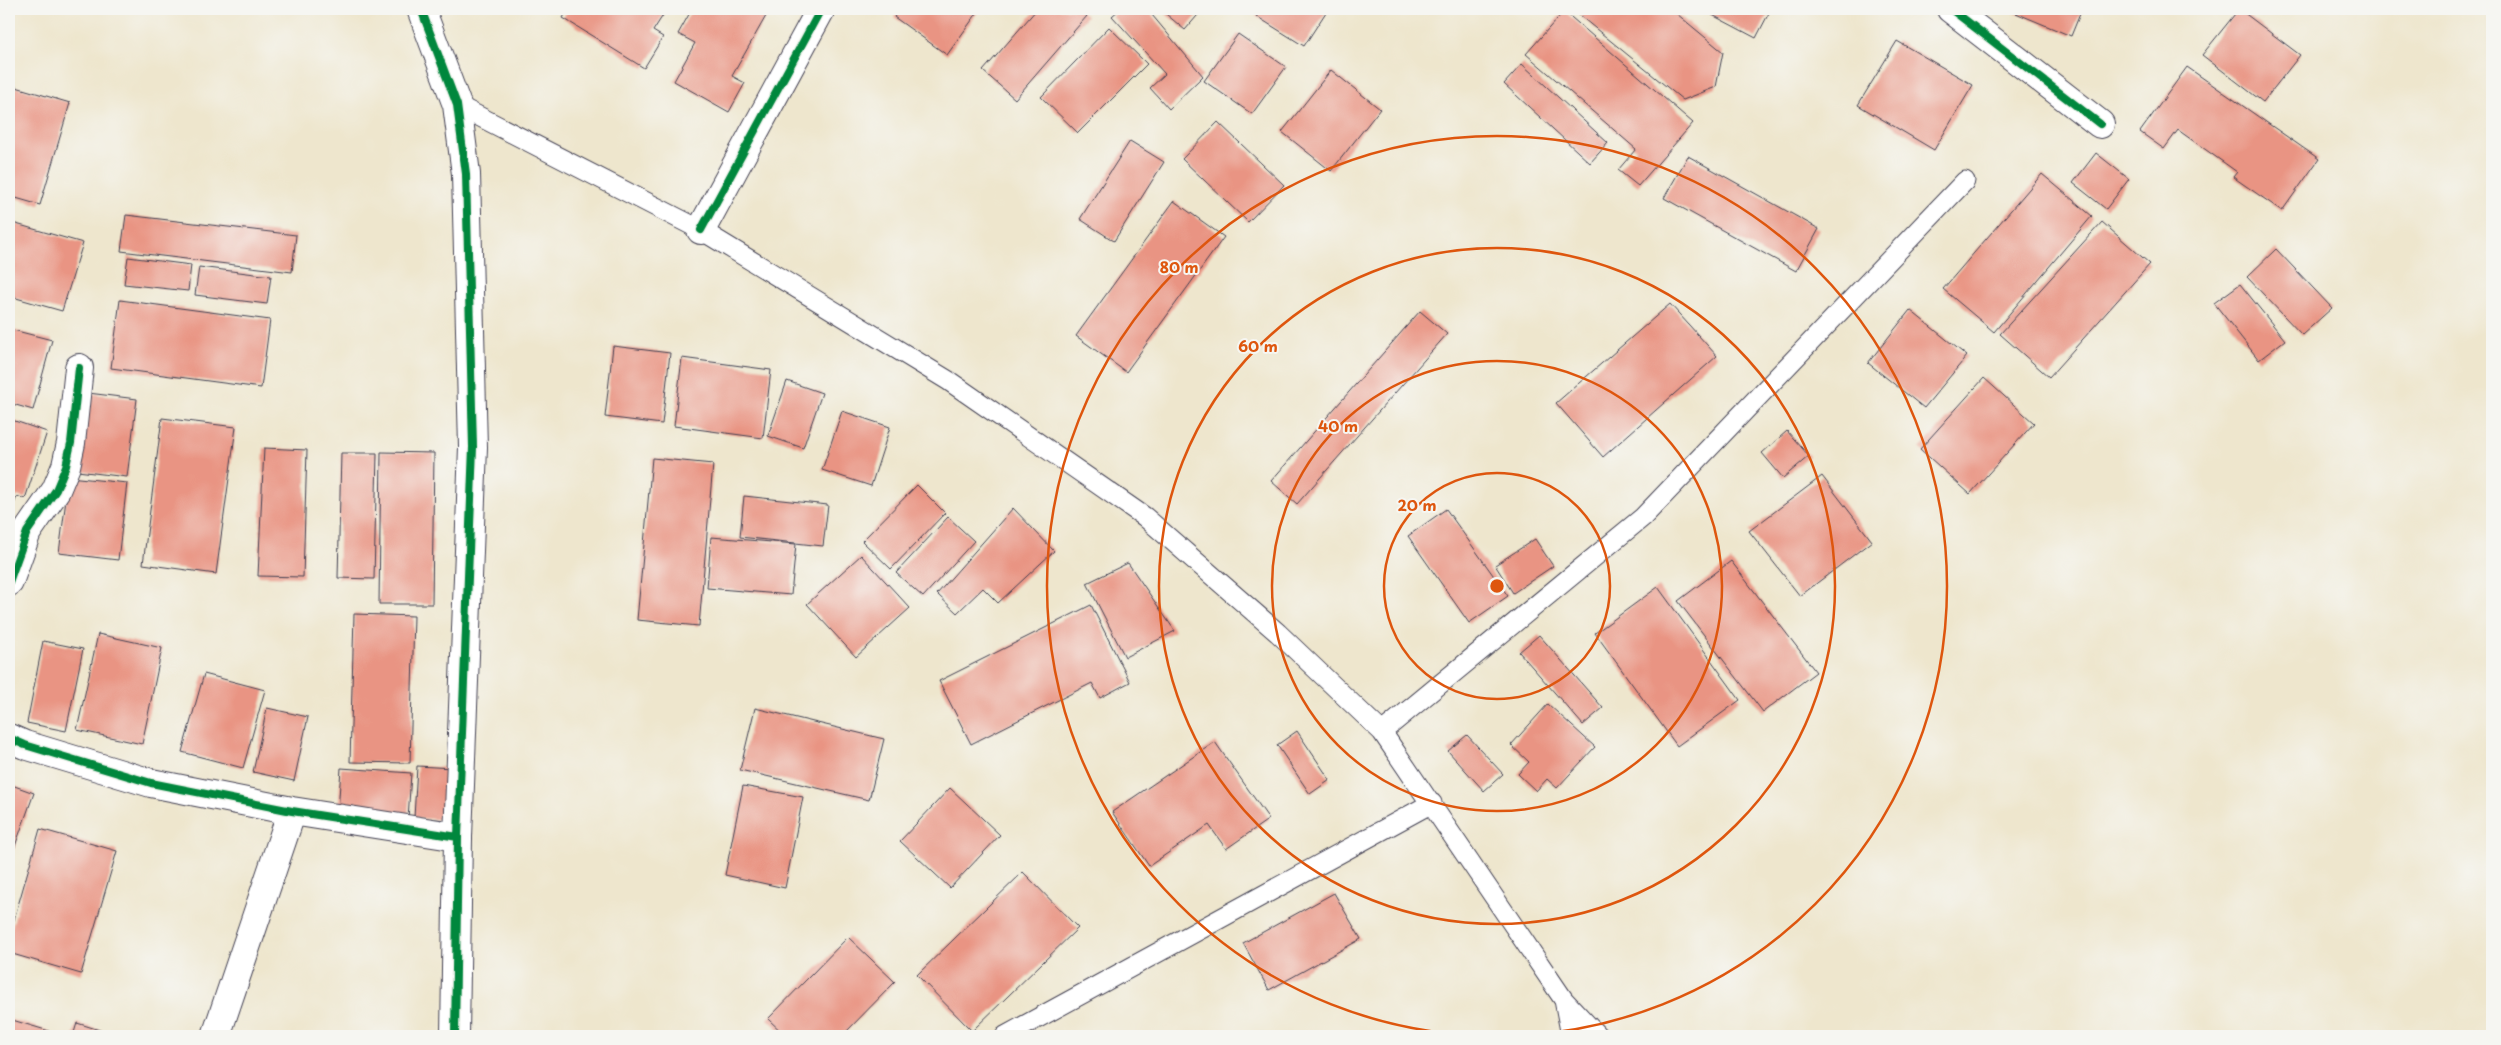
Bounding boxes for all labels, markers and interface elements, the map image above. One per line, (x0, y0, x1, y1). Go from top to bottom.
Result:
text: 80 m (1159, 255, 1199, 278)
text: 60 m (1238, 334, 1278, 357)
text: 40 m (1318, 414, 1358, 437)
text: 20 m (1398, 493, 1436, 516)
centre of rings (1488, 577, 1506, 595)

